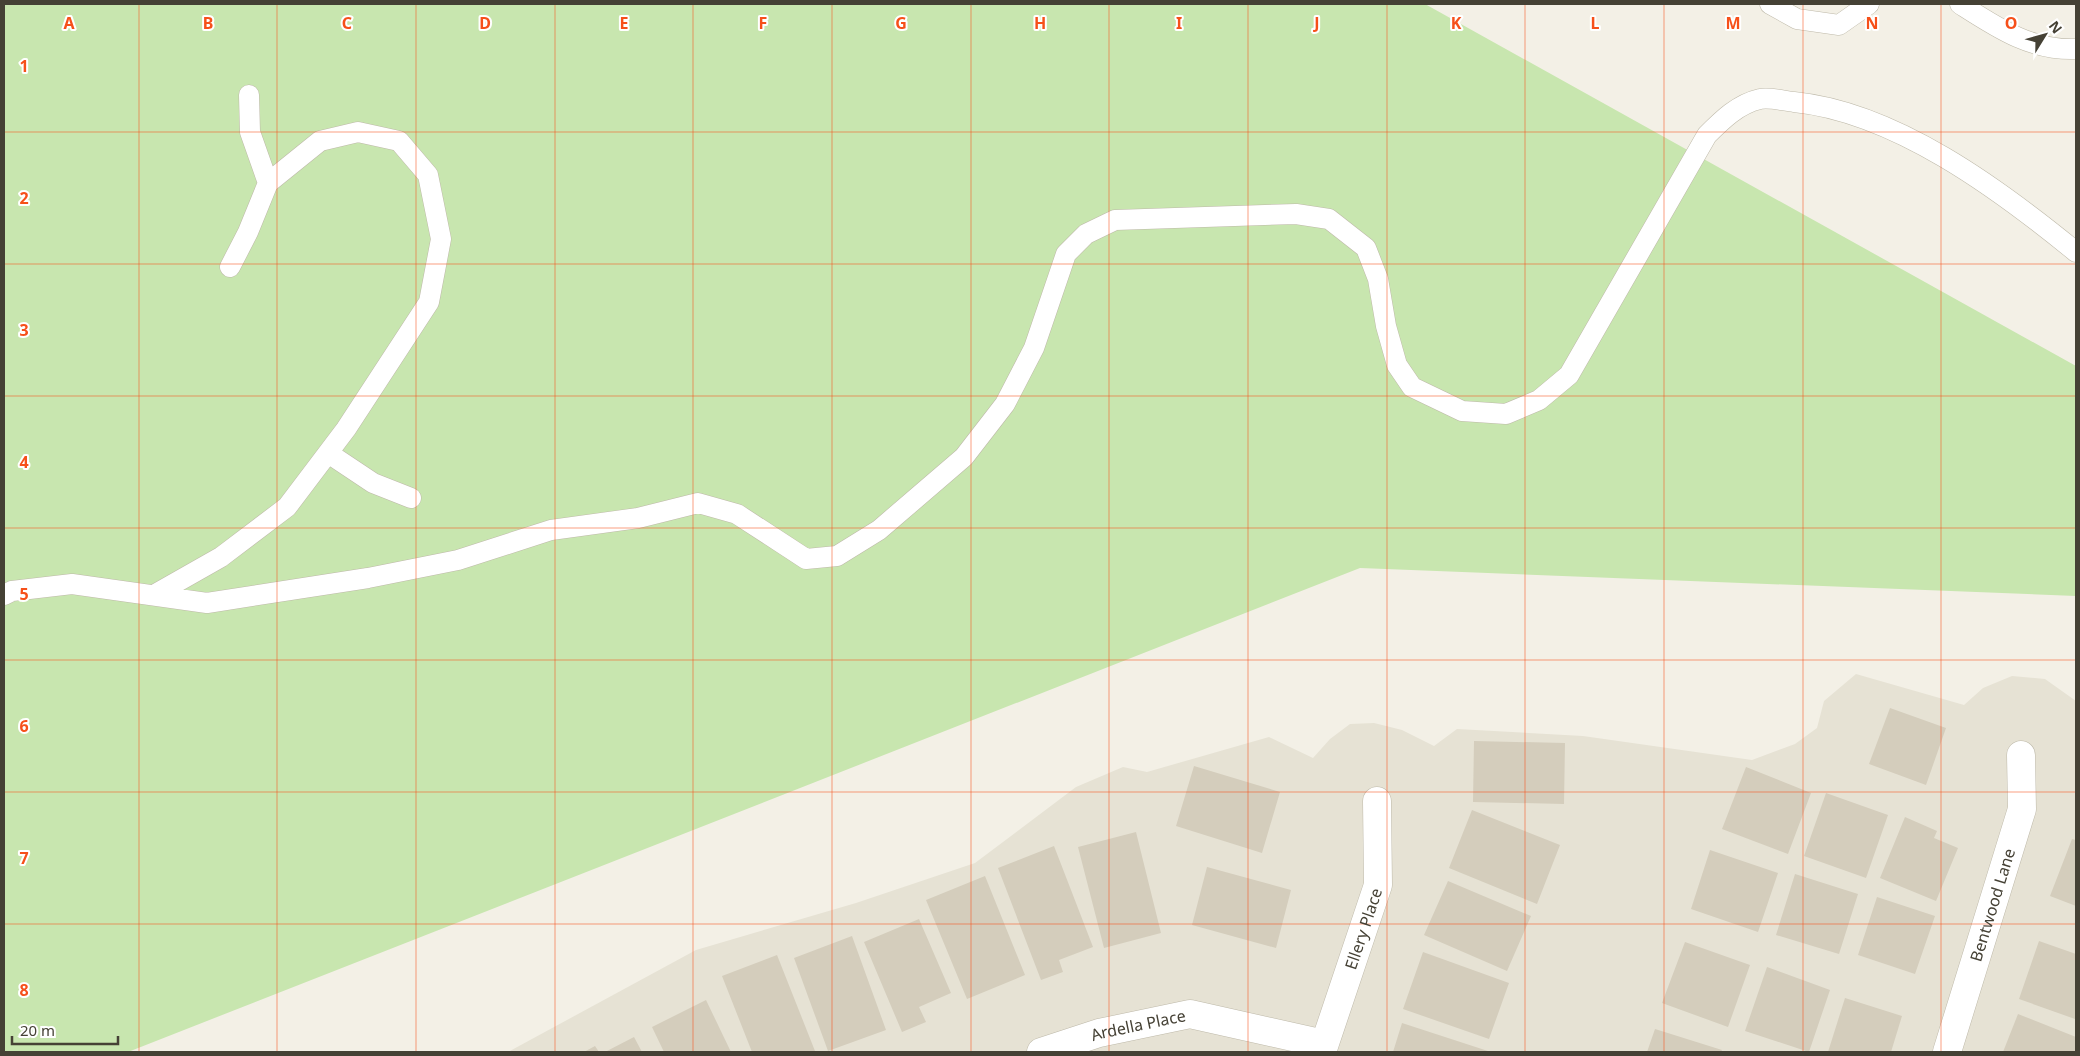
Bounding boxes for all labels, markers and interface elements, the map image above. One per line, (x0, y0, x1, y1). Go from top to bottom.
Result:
north arrow (2020, 10, 2070, 60)
text: A (63, 12, 75, 34)
text: B (203, 12, 213, 34)
text: C (342, 12, 352, 34)
text: D (479, 12, 491, 34)
text: E (620, 12, 629, 34)
text: F (759, 12, 767, 34)
text: G (895, 12, 907, 34)
text: H (1034, 12, 1046, 34)
text: I (1176, 12, 1182, 34)
text: J (1312, 12, 1320, 34)
text: K (1451, 12, 1462, 34)
text: L (1591, 12, 1600, 34)
text: M (1725, 12, 1741, 34)
text: N (1865, 12, 1879, 34)
text: O (2005, 12, 2017, 34)
text: N (2045, 17, 2067, 37)
text: 1 (19, 55, 29, 77)
text: 2 (19, 187, 29, 209)
text: 3 (19, 319, 29, 341)
text: 4 (19, 451, 29, 473)
text: 5 (19, 583, 29, 605)
text: 6 (19, 715, 29, 737)
street label: Bentwood Lane (1965, 846, 2020, 964)
text: 7 (19, 847, 29, 869)
street label: Ellery Place (1339, 885, 1387, 972)
text: 8 (19, 979, 29, 1001)
street label: Ardella Place (1088, 1004, 1188, 1046)
scale bar (12, 1014, 119, 1046)
text: 20 m (20, 1020, 55, 1040)

